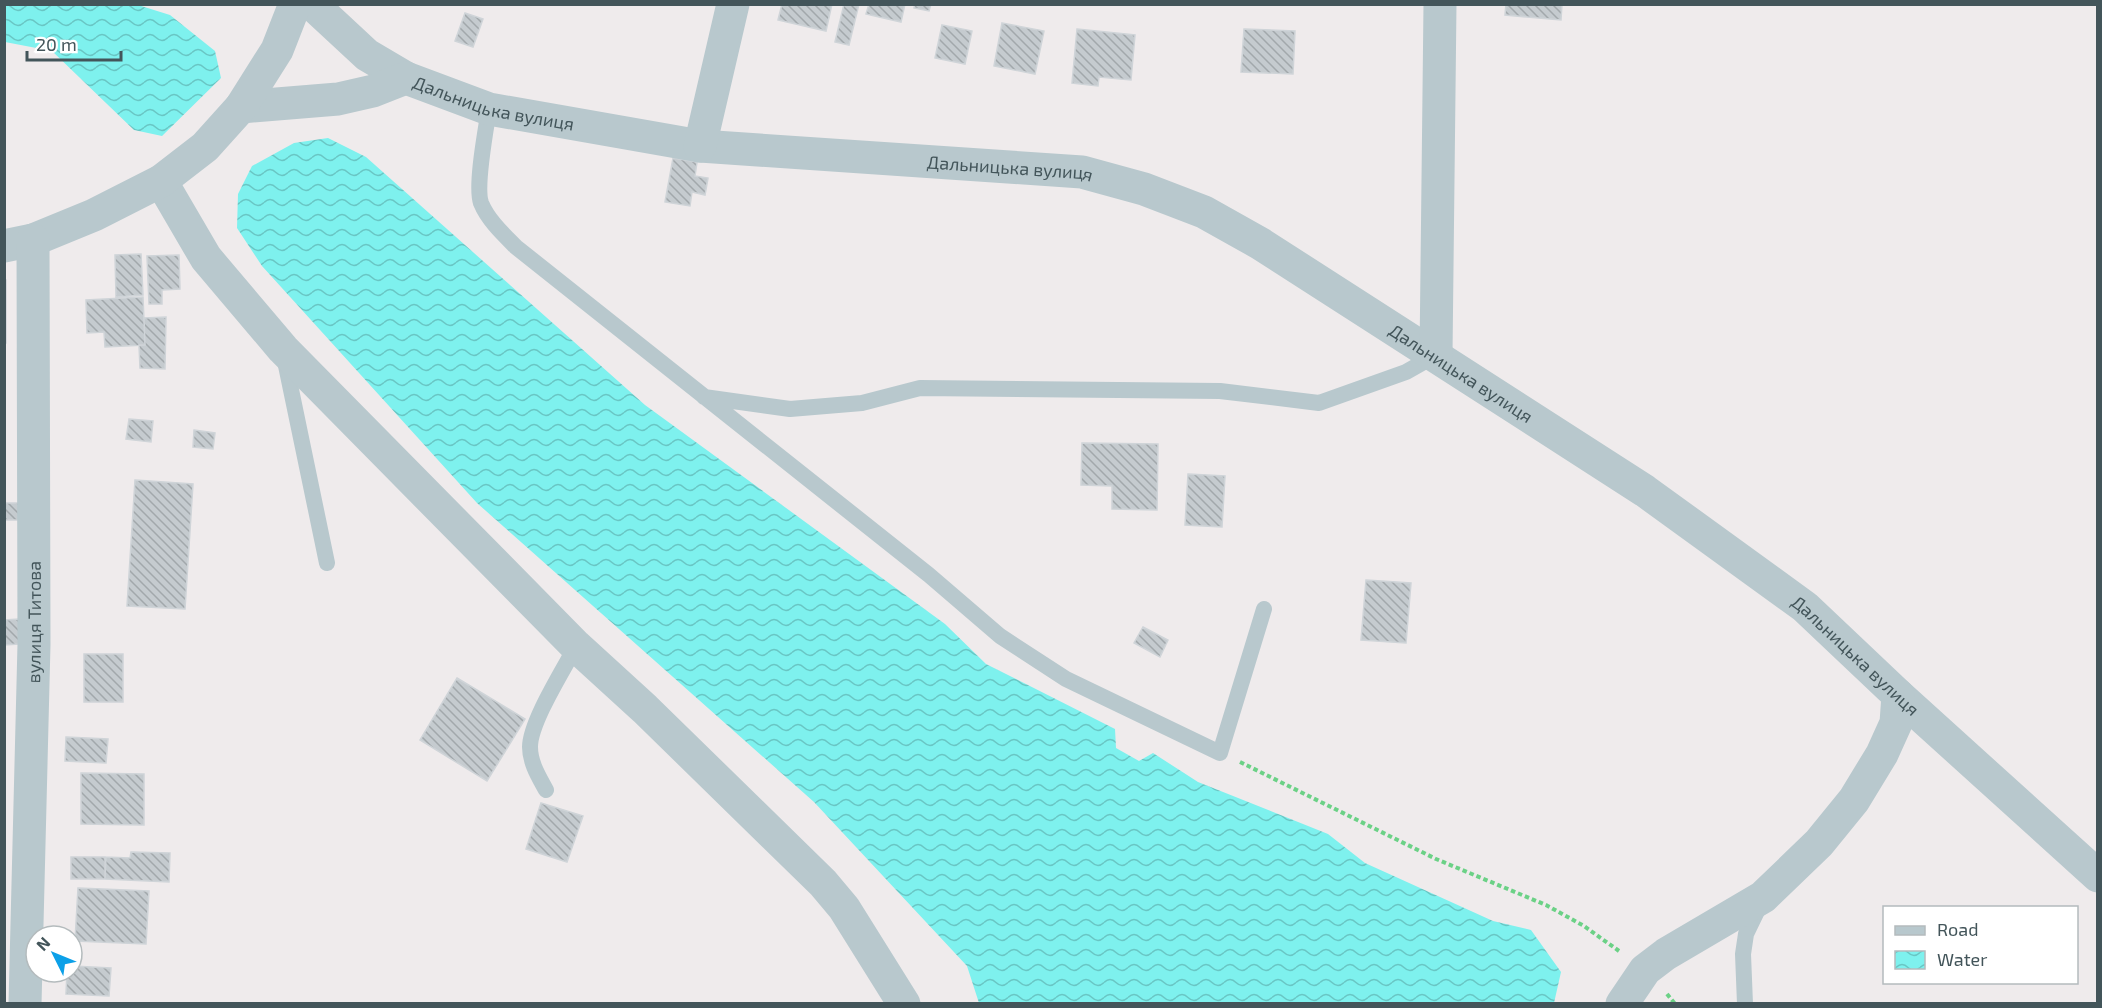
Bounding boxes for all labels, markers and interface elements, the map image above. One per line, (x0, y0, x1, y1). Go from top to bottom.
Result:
scale bar (27, 24, 122, 62)
text: 20 m (36, 33, 77, 55)
street label: Дальницька вулиця (410, 71, 576, 135)
street label: Дальницька вулиця (926, 150, 1096, 186)
street label: Дальницька вулиця (1385, 319, 1537, 427)
street label: вулиця Титова (22, 561, 45, 684)
street label: Дальницька вулиця (1788, 590, 1924, 720)
legend (1883, 906, 2078, 984)
text: Road (1937, 918, 1978, 940)
north arrow (24, 924, 84, 984)
text: N (32, 933, 54, 954)
text: Water (1937, 948, 1987, 970)

